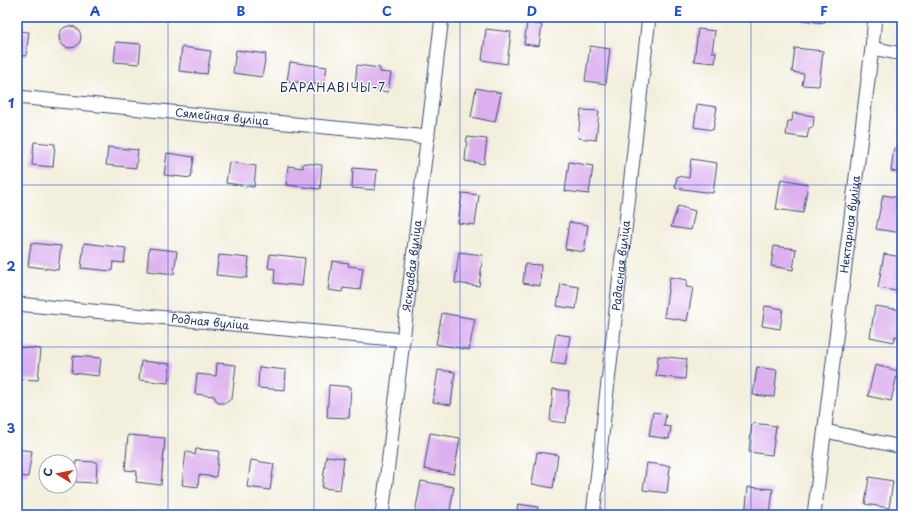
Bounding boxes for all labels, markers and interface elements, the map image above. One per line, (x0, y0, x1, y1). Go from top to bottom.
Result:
text: A (90, 1, 100, 20)
text: B (237, 1, 246, 20)
text: C (382, 1, 392, 20)
text: D (527, 1, 537, 20)
text: E (674, 1, 682, 20)
text: F (820, 1, 828, 20)
district label: БАРАНАВІЧЫ-7 (280, 78, 386, 96)
text: 1 (8, 93, 14, 112)
street label: Сямейная вуліца (174, 103, 270, 130)
street label: Нектарная вуліца (835, 174, 864, 274)
street label: Яскравая вуліца (398, 219, 426, 313)
street label: Радасная вуліца (607, 219, 634, 312)
text: 2 (6, 256, 16, 275)
street label: Родная вуліца (170, 309, 250, 334)
text: 3 (7, 418, 16, 437)
north arrow (38, 454, 78, 494)
text: С (39, 467, 57, 478)

